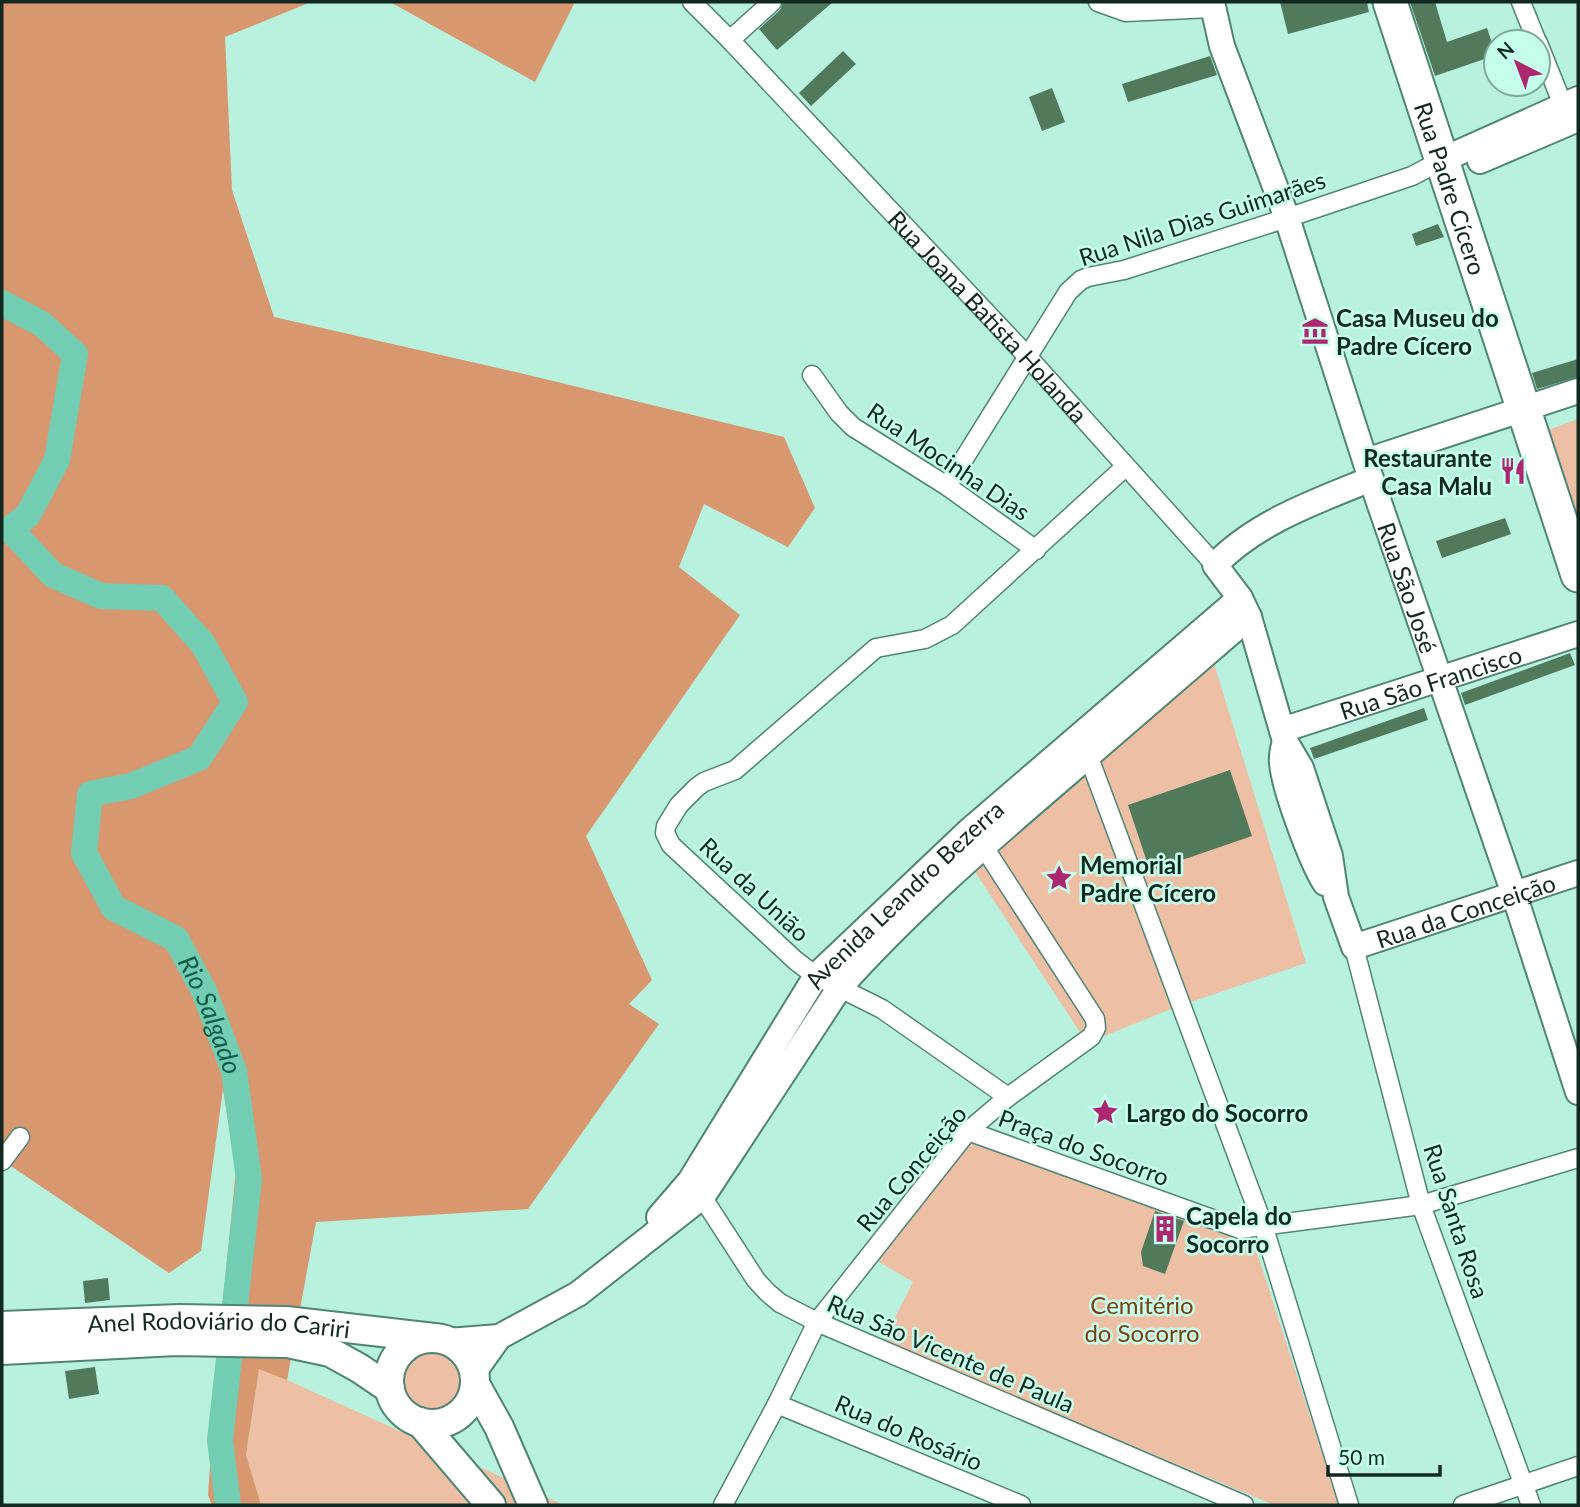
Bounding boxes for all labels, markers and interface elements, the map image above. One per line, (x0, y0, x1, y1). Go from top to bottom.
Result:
north arrow (1482, 28, 1552, 98)
text: N (1492, 37, 1518, 63)
street label: Rua Padre Cícero (1409, 98, 1493, 278)
street label: Rua Nila Dias Guimarães (1075, 164, 1329, 272)
street label: Rua Joana Batista Holanda (883, 204, 1094, 428)
place label: Casa Museu do Padre Cícero (1336, 303, 1499, 360)
museum icon: Casa Museu do Padre Cícero (1300, 316, 1330, 346)
street label: Rua Mocinha Dias (862, 396, 1036, 526)
place label: Restaurante Casa Malu (1363, 443, 1492, 500)
restaurant icon: Restaurante Casa Malu (1498, 456, 1528, 486)
street label: Rua São José (1372, 518, 1444, 657)
street label: Rua São Francisco (1336, 639, 1525, 725)
street label: Avenida Leandro Bezerra (798, 794, 1009, 993)
street label: Rua da União (694, 831, 816, 947)
place label: Memorial Padre Cícero (1080, 850, 1216, 907)
place icon: Memorial Padre Cícero (1044, 863, 1074, 893)
street label: Rua da Conceição (1372, 867, 1559, 953)
water label: Rio Salgado (172, 949, 250, 1078)
place icon: Largo do Socorro (1090, 1097, 1120, 1127)
place label: Largo do Socorro (1126, 1098, 1308, 1127)
street label: Rua Conceição (850, 1099, 972, 1237)
street label: Praça do Socorro (995, 1103, 1173, 1191)
street label: Rua Santa Rosa (1418, 1140, 1496, 1302)
place label: Capela do Socorro (1186, 1201, 1292, 1258)
building icon: Capela do Socorro (1150, 1214, 1180, 1244)
street label: Rua São Vicente de Paula (823, 1288, 1079, 1418)
park label: Cemitério do Socorro (1084, 1290, 1200, 1347)
street label: Anel Rodoviário do Cariri (87, 1304, 352, 1343)
street label: Rua do Rosário (831, 1388, 987, 1476)
scale bar (1328, 1434, 1440, 1478)
text: 50 m (1338, 1444, 1385, 1469)

